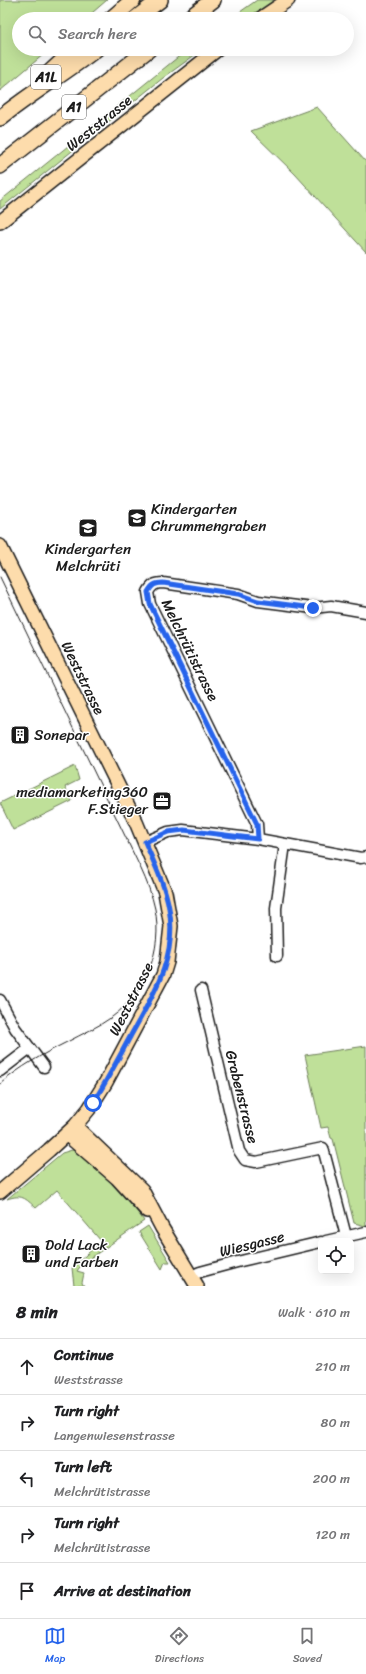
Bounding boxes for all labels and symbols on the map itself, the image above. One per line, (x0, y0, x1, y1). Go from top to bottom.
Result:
road number: A1L (31, 65, 61, 89)
street label: Weststrasse (60, 88, 138, 158)
road number: A1 (62, 95, 86, 119)
place label: Kindergarten Chrummengraben (151, 496, 266, 539)
school or university icon: Kindergarten Chrummengraben (126, 507, 148, 529)
school or university icon: Kindergarten Melchrüti (77, 517, 99, 539)
place label: Kindergarten Melchrüti (45, 536, 131, 579)
street label: Melchrütistrasse (154, 594, 226, 706)
route end (304, 599, 322, 617)
street label: Weststrasse (54, 637, 112, 719)
place label: Sonepar (34, 722, 89, 748)
building icon: Sonepar (9, 724, 31, 746)
place label: mediamarketing360 F.Stieger (16, 779, 149, 822)
office icon: mediamarketing360 F.Stieger (151, 790, 173, 812)
street label: Weststrasse (101, 958, 161, 1040)
street label: Grabenstrasse (218, 1048, 266, 1147)
route start (84, 1094, 102, 1112)
street label: Wiesgasse (217, 1223, 288, 1265)
place label: Dold Lack und Farben (45, 1232, 118, 1275)
building icon: Dold Lack und Farben (20, 1243, 42, 1265)

